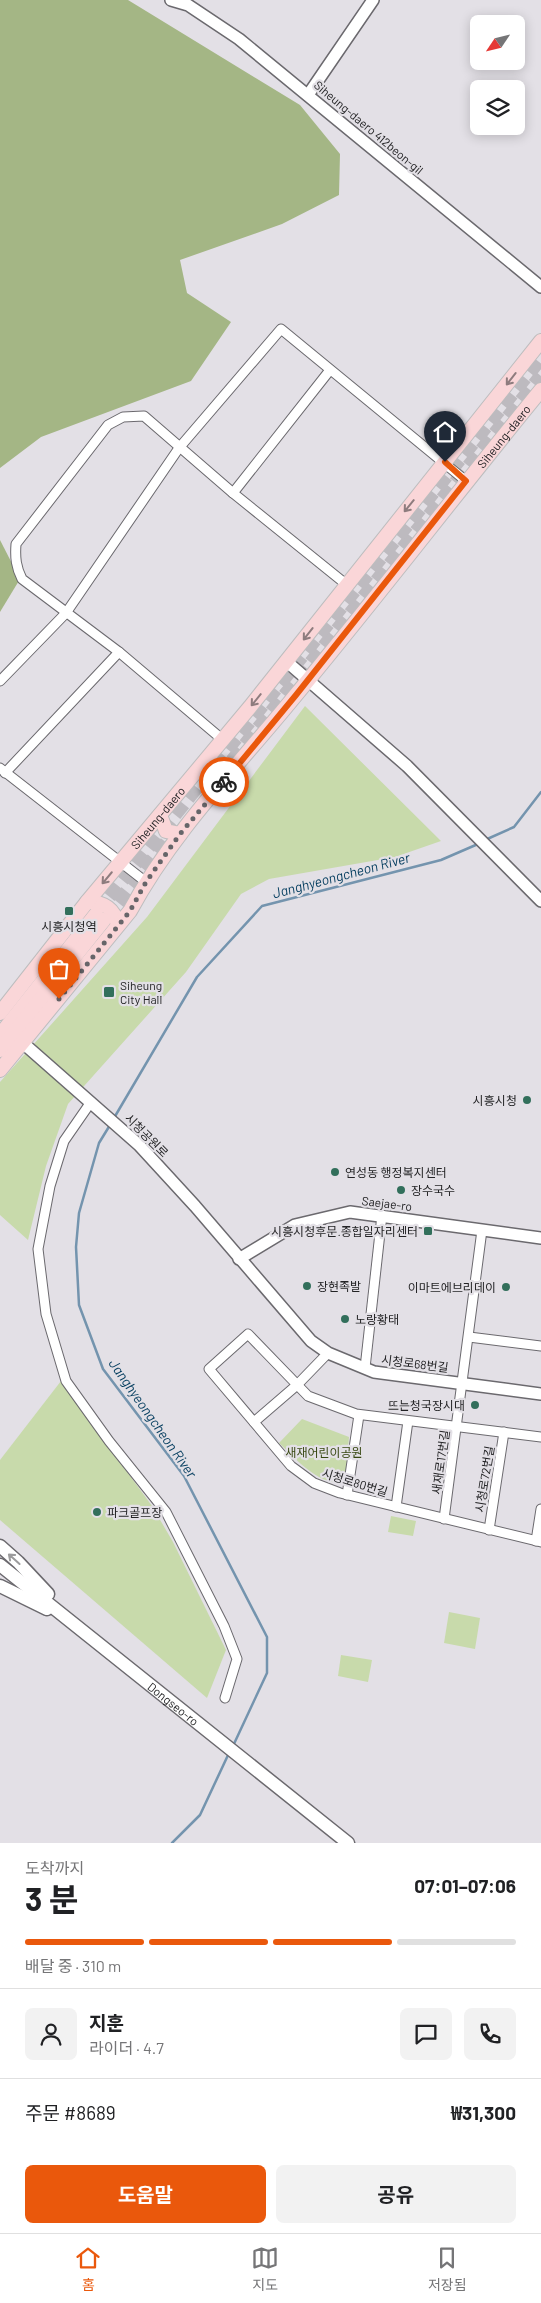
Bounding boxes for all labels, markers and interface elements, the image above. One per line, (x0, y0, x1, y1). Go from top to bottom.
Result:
north arrow (470, 15, 525, 70)
map controls (470, 15, 525, 135)
street label: Siheung-daero 412beon-gil (312, 77, 426, 177)
button: layers (470, 80, 525, 135)
one-way arrow (505, 373, 516, 386)
street label: Siheung-daero (474, 402, 533, 471)
pin (424, 411, 466, 462)
icon: home (431, 418, 459, 446)
one-way arrow (404, 499, 415, 512)
one-way arrow (303, 627, 314, 640)
one-way arrow (250, 693, 261, 706)
courier (199, 757, 249, 807)
icon: bike (210, 768, 238, 796)
street label: Siheung-daero (127, 784, 188, 852)
water label: Janghyeongcheon River (270, 848, 413, 902)
one-way arrow (102, 872, 113, 885)
marker: 시흥시청역 (63, 905, 75, 917)
place label: 시흥시청역 (41, 919, 97, 933)
pin (38, 948, 80, 999)
icon: bag (45, 955, 73, 983)
place label: Siheung City Hall (120, 978, 162, 1006)
marker: Siheung City Hall (102, 985, 116, 999)
place label: 시흥시청 (473, 1093, 517, 1107)
marker: 시흥시청 (521, 1094, 533, 1106)
street label: 시청공원로 (123, 1111, 171, 1159)
place label: 연성동 행정복지센터 (345, 1165, 447, 1179)
marker: 연성동 행정복지센터 (329, 1166, 341, 1178)
place label: 장수국수 (411, 1183, 455, 1197)
marker: 장수국수 (395, 1184, 407, 1196)
street label: Saejae-ro (361, 1193, 413, 1213)
place label: 시흥시청후문.종합일자리센터 (271, 1224, 418, 1238)
marker: 시흥시청후문.종합일자리센터 (422, 1225, 434, 1237)
place label: 장현족발 (317, 1279, 361, 1293)
marker: 장현족발 (301, 1280, 313, 1292)
place label: 이마트에브리데이 (408, 1280, 496, 1294)
marker: 이마트에브리데이 (500, 1281, 512, 1293)
place label: 노랑황태 (355, 1312, 399, 1326)
marker: 노랑황태 (339, 1313, 351, 1325)
street label: 시청로68번길 (381, 1352, 449, 1374)
water label: Janghyeongcheon River (105, 1355, 201, 1482)
place label: 뜨는청국장시대 (388, 1398, 465, 1412)
marker: 뜨는청국장시대 (469, 1399, 481, 1411)
street label: 새재로17번길 (429, 1429, 451, 1495)
park label: 새재어린이공원 (285, 1445, 363, 1459)
street label: 시청로72번길 (472, 1445, 496, 1513)
street label: 시청로80번길 (320, 1465, 390, 1499)
place label: 파크골프장 (107, 1505, 162, 1519)
marker: 파크골프장 (91, 1506, 103, 1518)
one-way arrow (8, 1553, 21, 1565)
street label: Dongseo-ro (145, 1679, 202, 1728)
text: 도착까지 (25, 1858, 84, 1877)
text: 07:01–07:06 (414, 1874, 516, 1897)
text: 3 분 (25, 1879, 78, 1917)
text: 배달 중 · 310 m (25, 1956, 121, 1975)
button: person (25, 2008, 77, 2060)
button: chat (400, 2008, 452, 2060)
button: phone (464, 2008, 516, 2060)
text: 지훈 (89, 2011, 124, 2034)
text: 라이더 · 4.7 (89, 2038, 164, 2057)
text: 주문 #8689 (25, 2101, 116, 2124)
text: ₩31,300 (451, 2101, 516, 2124)
button: 도움말 (25, 2165, 266, 2223)
button: 공유 (276, 2165, 516, 2223)
tab: 홈 (74, 2244, 102, 2294)
tab: 지도 (251, 2244, 279, 2294)
tab: 저장됨 (428, 2244, 467, 2294)

